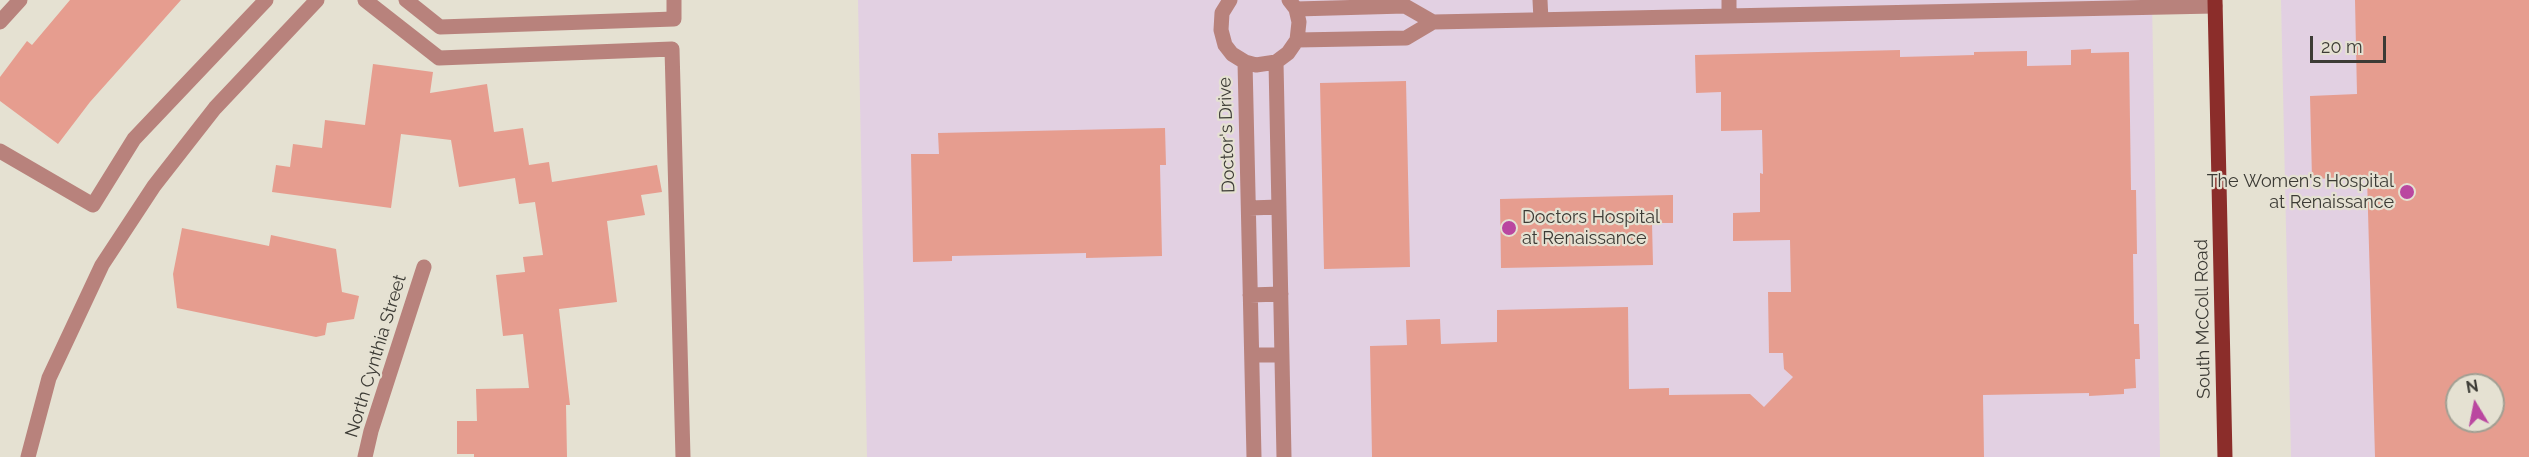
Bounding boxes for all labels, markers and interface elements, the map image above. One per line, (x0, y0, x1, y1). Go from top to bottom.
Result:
scale bar (2313, 24, 2390, 62)
text: 20 m (2321, 36, 2363, 57)
street label: Doctor's Drive (1214, 77, 1240, 193)
place label: The Women's Hospital at Renaissance (2207, 171, 2394, 213)
marker: The Women's Hospital at Renaissance (2398, 183, 2416, 201)
place label: Doctors Hospital at Renaissance (1522, 207, 1660, 250)
marker: Doctors Hospital at Renaissance (1500, 219, 1518, 237)
street label: South McColl Road (2191, 239, 2215, 399)
street label: North Cynthia Street (341, 272, 411, 440)
north arrow (2445, 373, 2505, 433)
text: N (2464, 376, 2480, 397)

